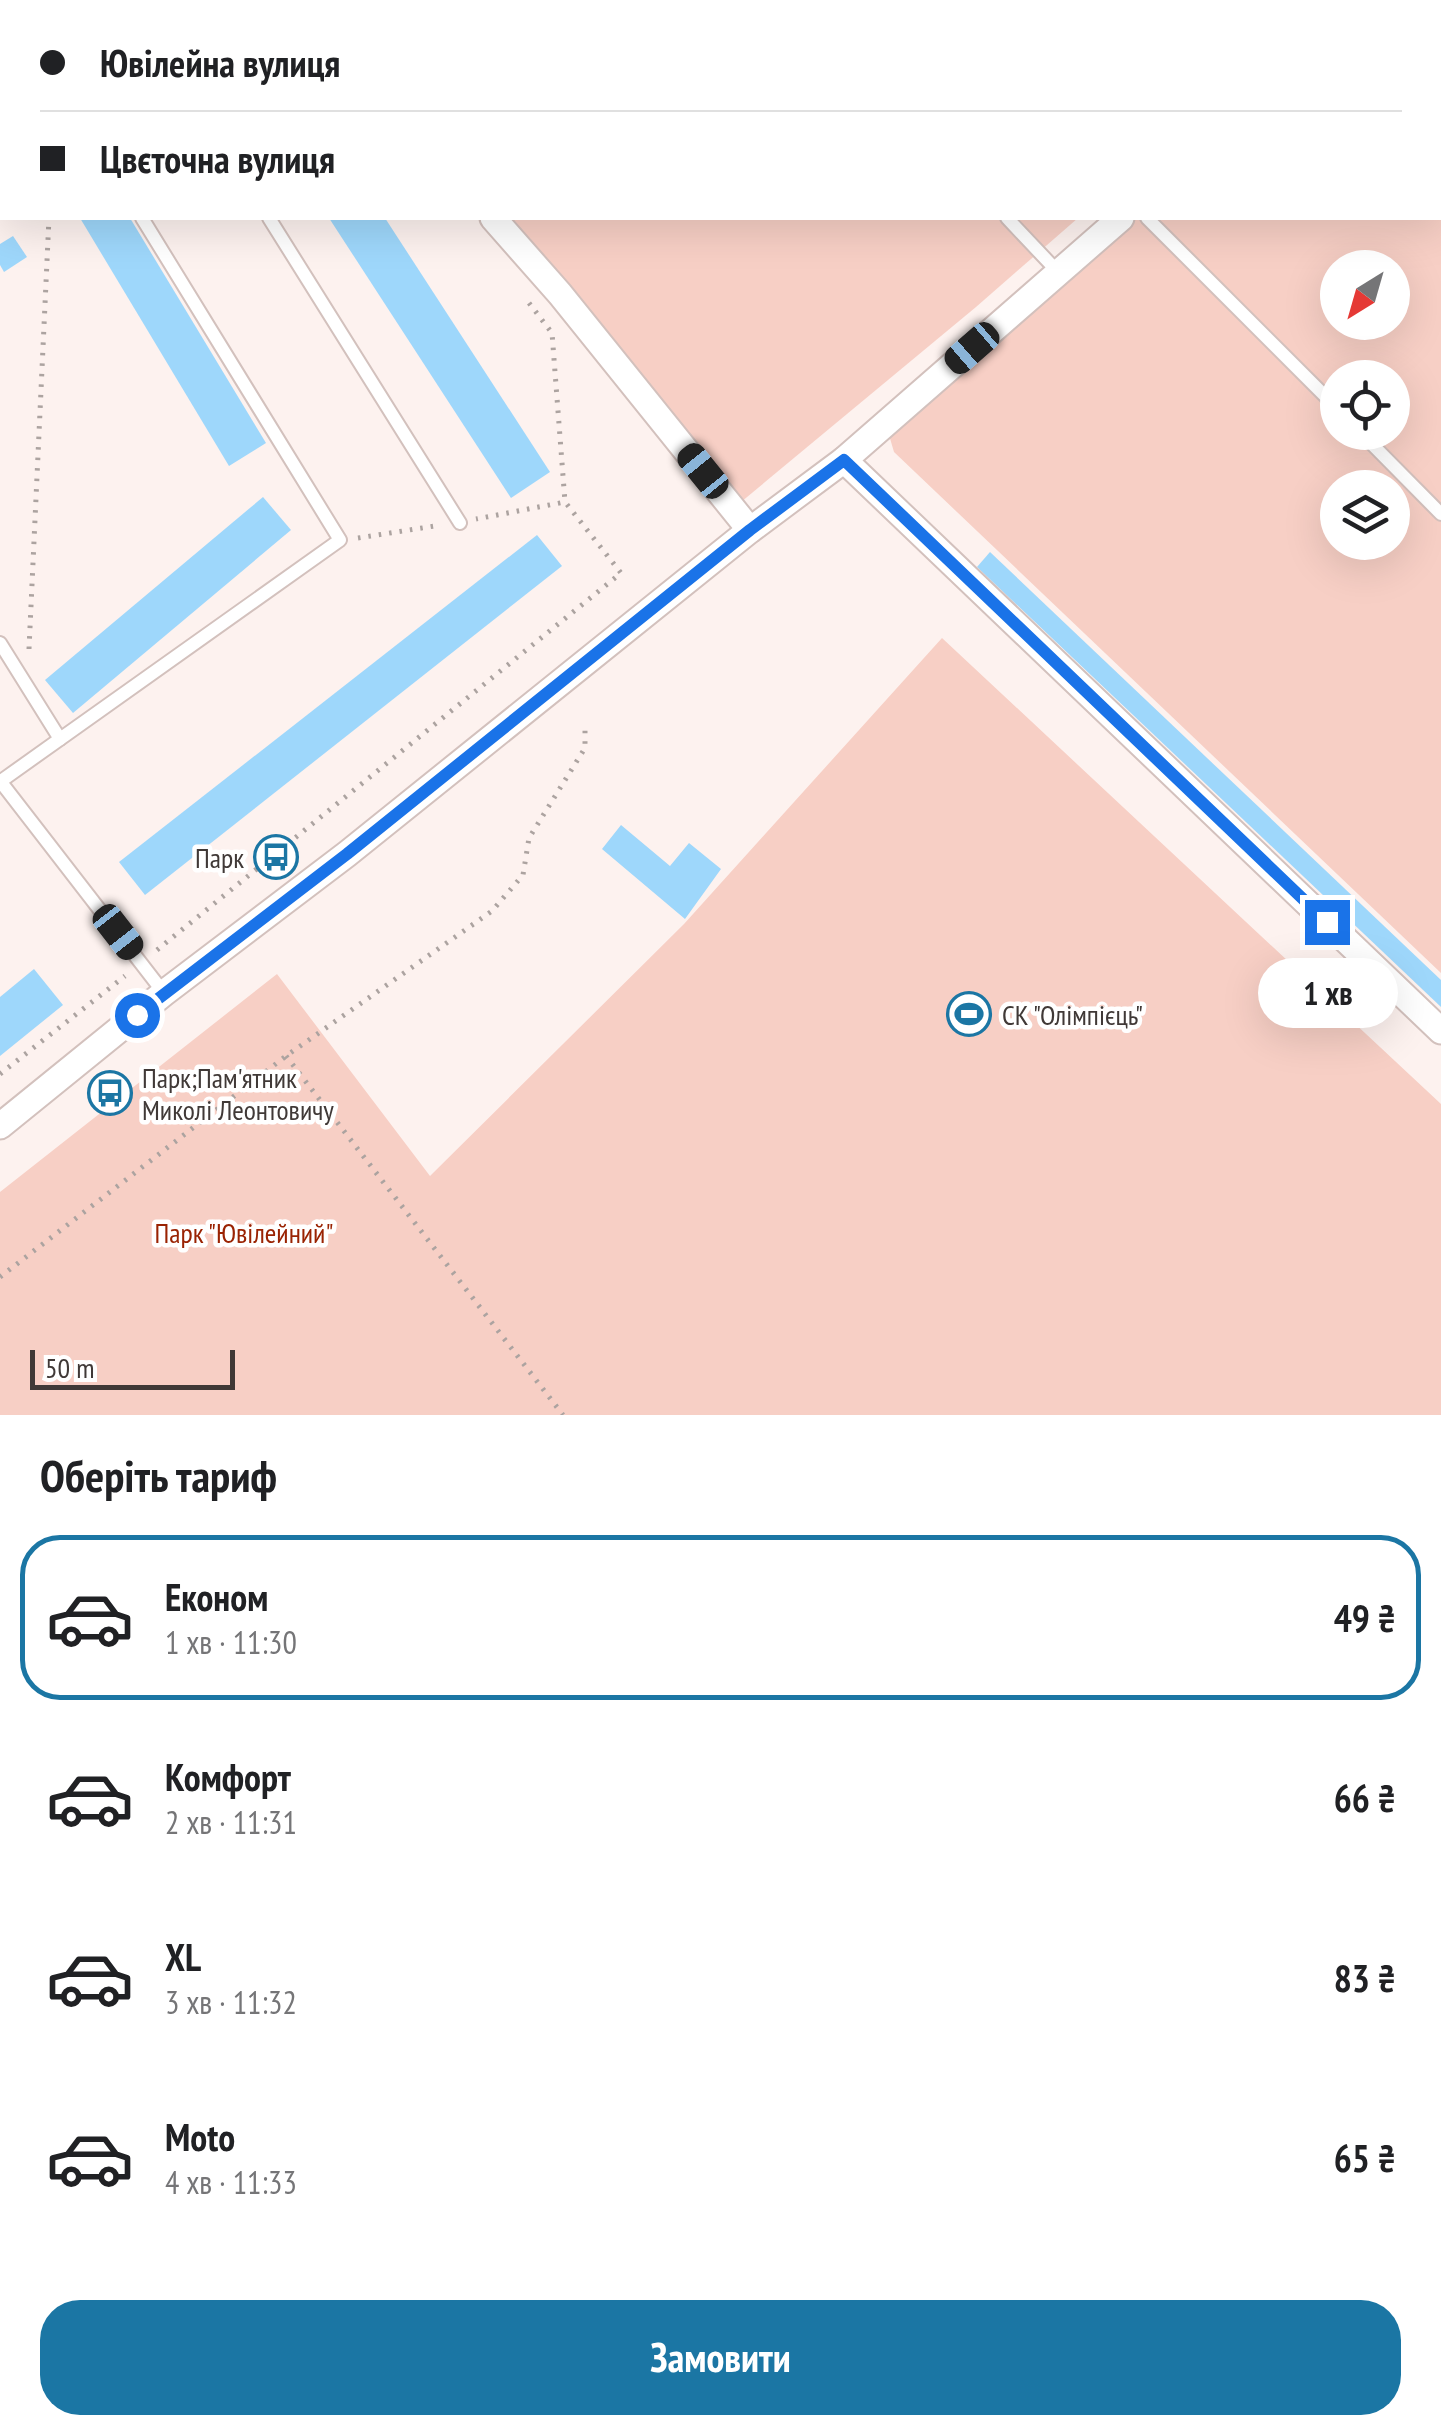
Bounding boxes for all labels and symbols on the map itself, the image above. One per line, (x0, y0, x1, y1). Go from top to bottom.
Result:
north arrow (1320, 250, 1410, 340)
car (940, 317, 1004, 379)
car (672, 438, 734, 504)
bus stop icon: Парк (253, 834, 299, 880)
place label: Парк (195, 839, 244, 876)
car (88, 899, 148, 965)
route end (1305, 900, 1350, 945)
callout: 1 хв (1257, 957, 1397, 1027)
sports icon: СК "Олімпієць" (946, 991, 992, 1037)
route start (115, 993, 160, 1038)
place label: СК "Олімпієць" (1002, 996, 1143, 1033)
place label: Парк;Пам'ятник Миколі Леонтовичу (142, 1059, 334, 1128)
bus stop icon: Парк;Пам'ятник Миколі Леонтовичу (87, 1070, 133, 1116)
park label: Парк "Ювілейний" (155, 1214, 333, 1251)
scale bar (30, 1345, 235, 1390)

